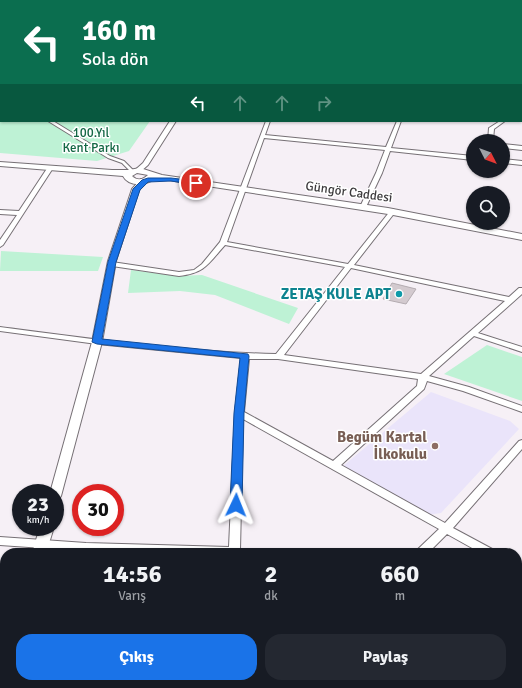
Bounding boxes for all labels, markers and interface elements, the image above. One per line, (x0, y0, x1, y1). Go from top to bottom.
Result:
text: 160 m (82, 14, 156, 48)
icon: left (16, 16, 68, 68)
text: Sola dön (82, 48, 148, 70)
icon: left (187, 92, 209, 114)
icon: ahead (229, 92, 251, 114)
icon: ahead (271, 92, 293, 114)
icon: right (313, 92, 335, 114)
park label: 100.Yıl Kent Parkı (63, 125, 119, 156)
north arrow (466, 134, 510, 178)
map controls (466, 134, 510, 230)
pin (179, 166, 213, 200)
icon: arrive (185, 172, 207, 194)
street label: Güngör Caddesi (304, 178, 394, 206)
button: search (466, 186, 510, 230)
place label: ZETAŞ KULE APT (281, 285, 391, 303)
marker: ZETAŞ KULE APT (394, 289, 404, 299)
place label: Begüm Kartal İlkokulu (337, 428, 427, 463)
marker: Begüm Kartal İlkokulu (430, 441, 440, 451)
speed limit sign: 30 (72, 484, 124, 536)
position arrow (215, 484, 257, 526)
text: 23 (27, 492, 49, 517)
text: km/h (27, 514, 49, 526)
text: 14:56 (103, 559, 162, 589)
text: 2 (265, 559, 277, 589)
text: 660 (380, 559, 419, 589)
text: Varış (118, 588, 146, 604)
text: dk (264, 588, 278, 604)
text: m (395, 588, 405, 604)
button: Çıkış (16, 634, 257, 680)
button: Paylaş (265, 634, 506, 680)

